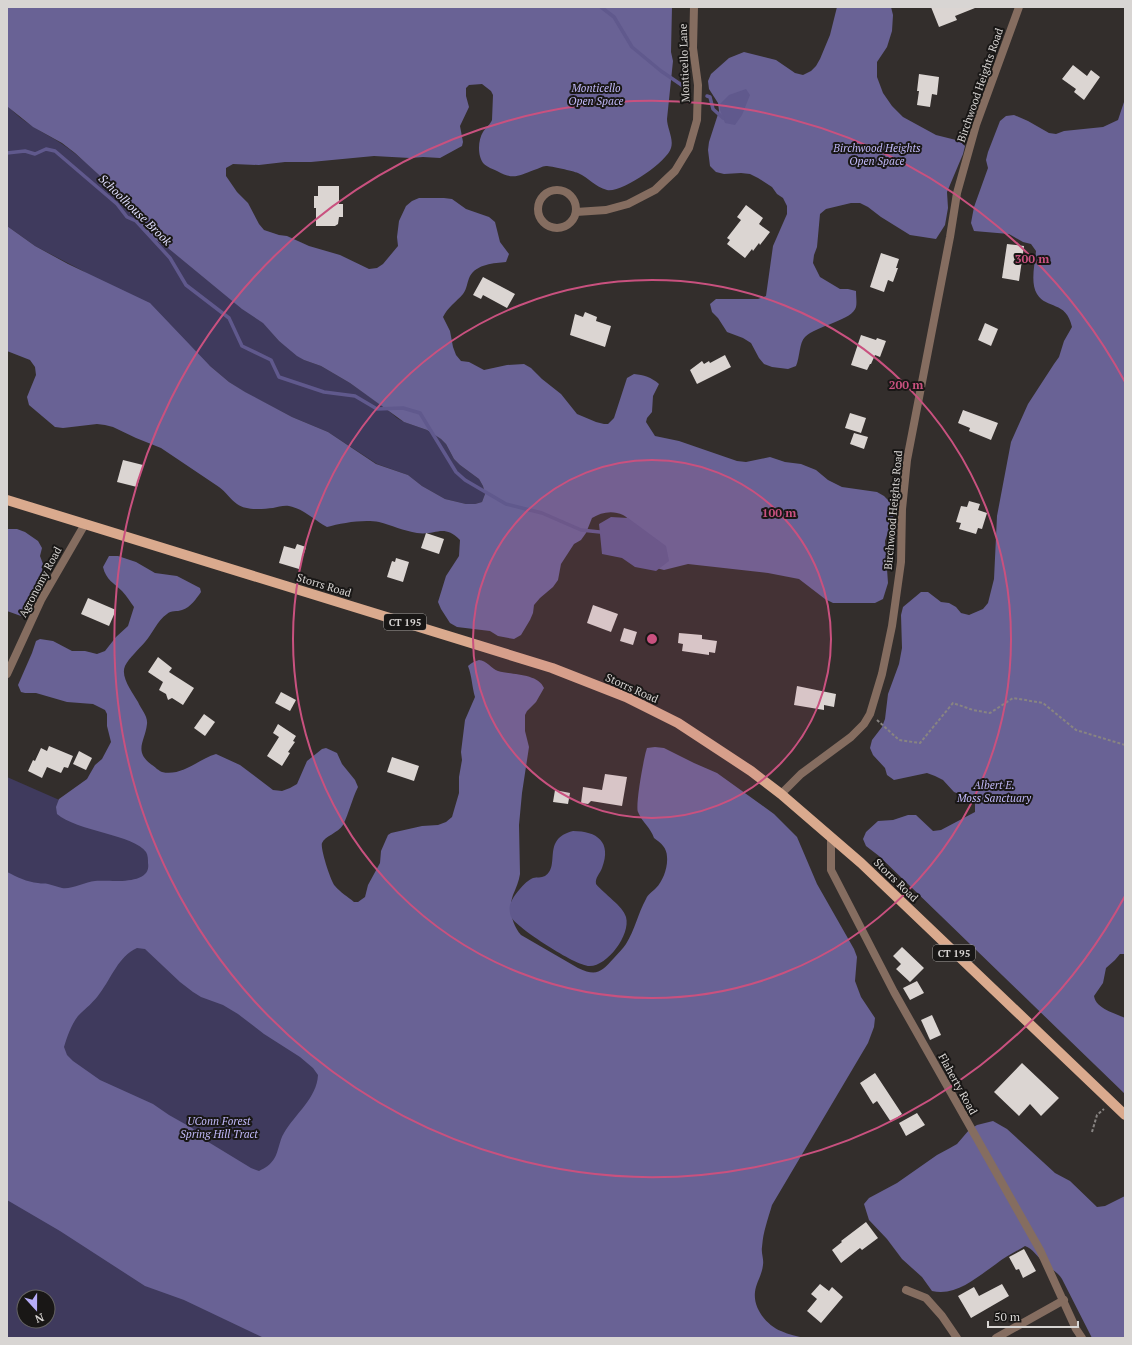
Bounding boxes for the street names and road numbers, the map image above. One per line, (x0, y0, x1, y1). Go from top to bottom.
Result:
street label: Monticello Lane (676, 23, 692, 103)
street label: Birchwood Heights Road (954, 26, 1006, 144)
street label: Birchwood Heights Road (881, 450, 905, 570)
street label: Agronomy Road (15, 544, 65, 620)
street label: Storrs Road (295, 570, 353, 600)
road number: CT 195 (384, 614, 426, 630)
street label: Storrs Road (603, 670, 661, 706)
street label: Storrs Road (871, 855, 921, 905)
road number: CT 195 (933, 945, 975, 961)
street label: Flaherty Road (935, 1051, 981, 1117)

